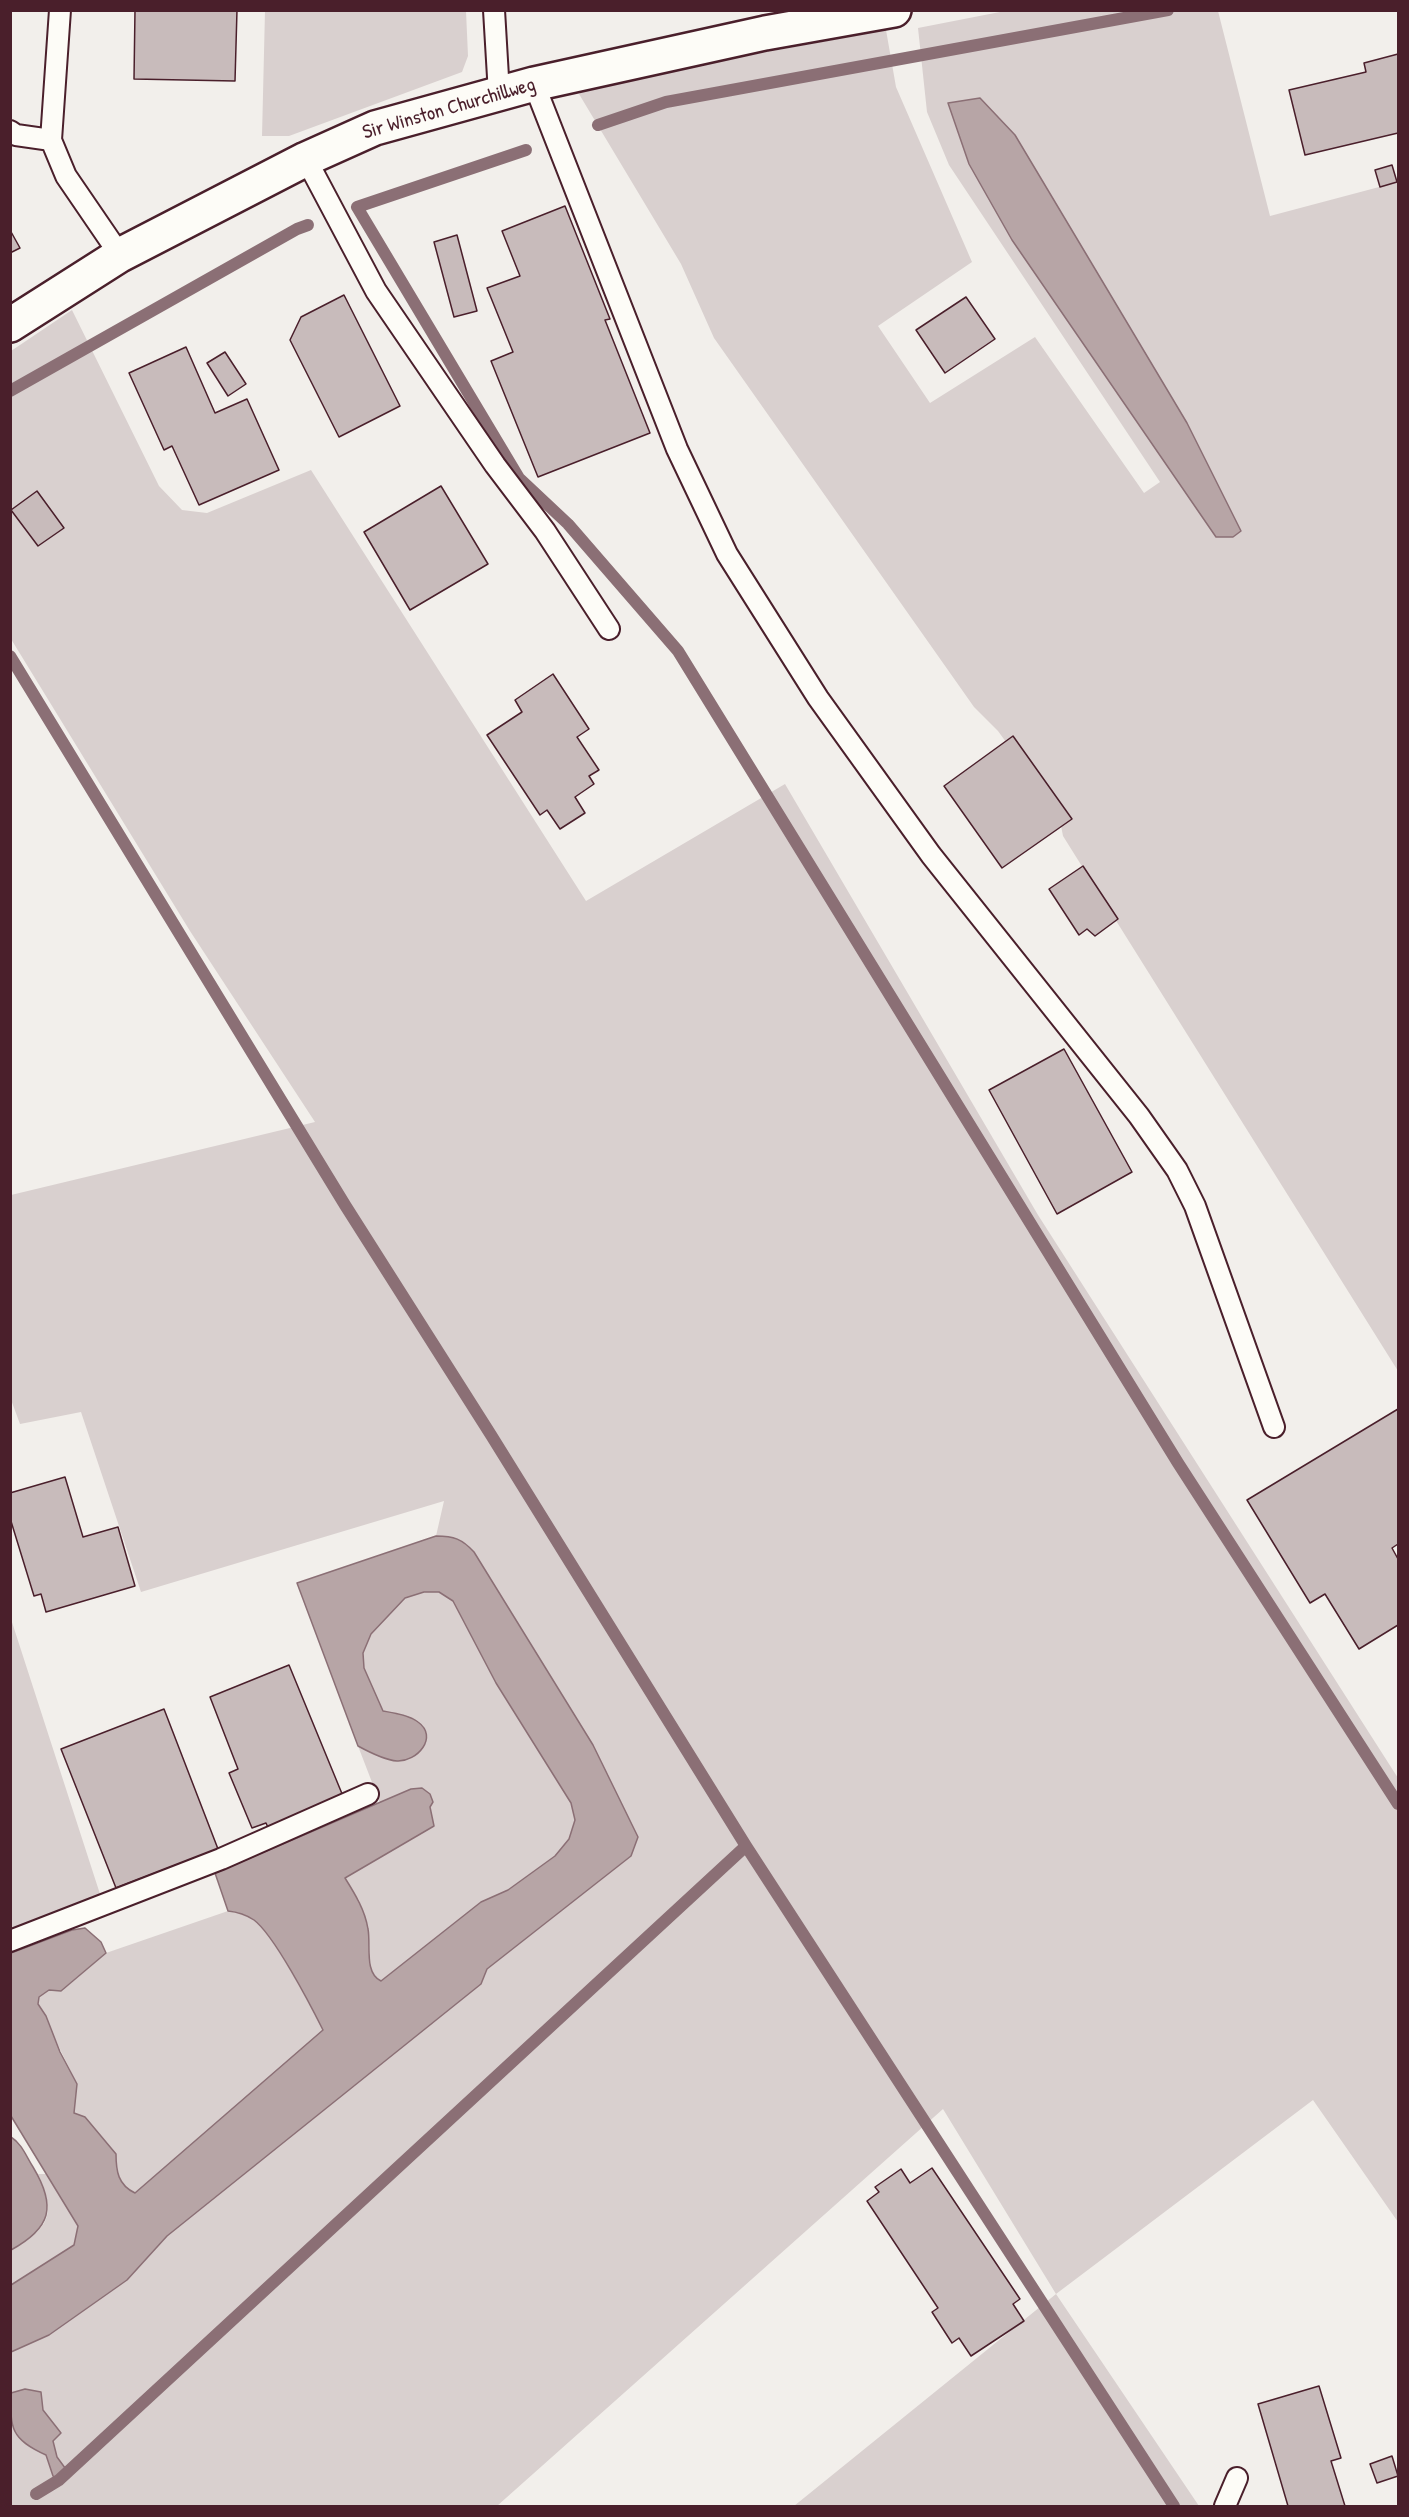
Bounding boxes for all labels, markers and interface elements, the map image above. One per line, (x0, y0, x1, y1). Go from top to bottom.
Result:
street label: Sir Winston Churchillweg (360, 73, 538, 145)

